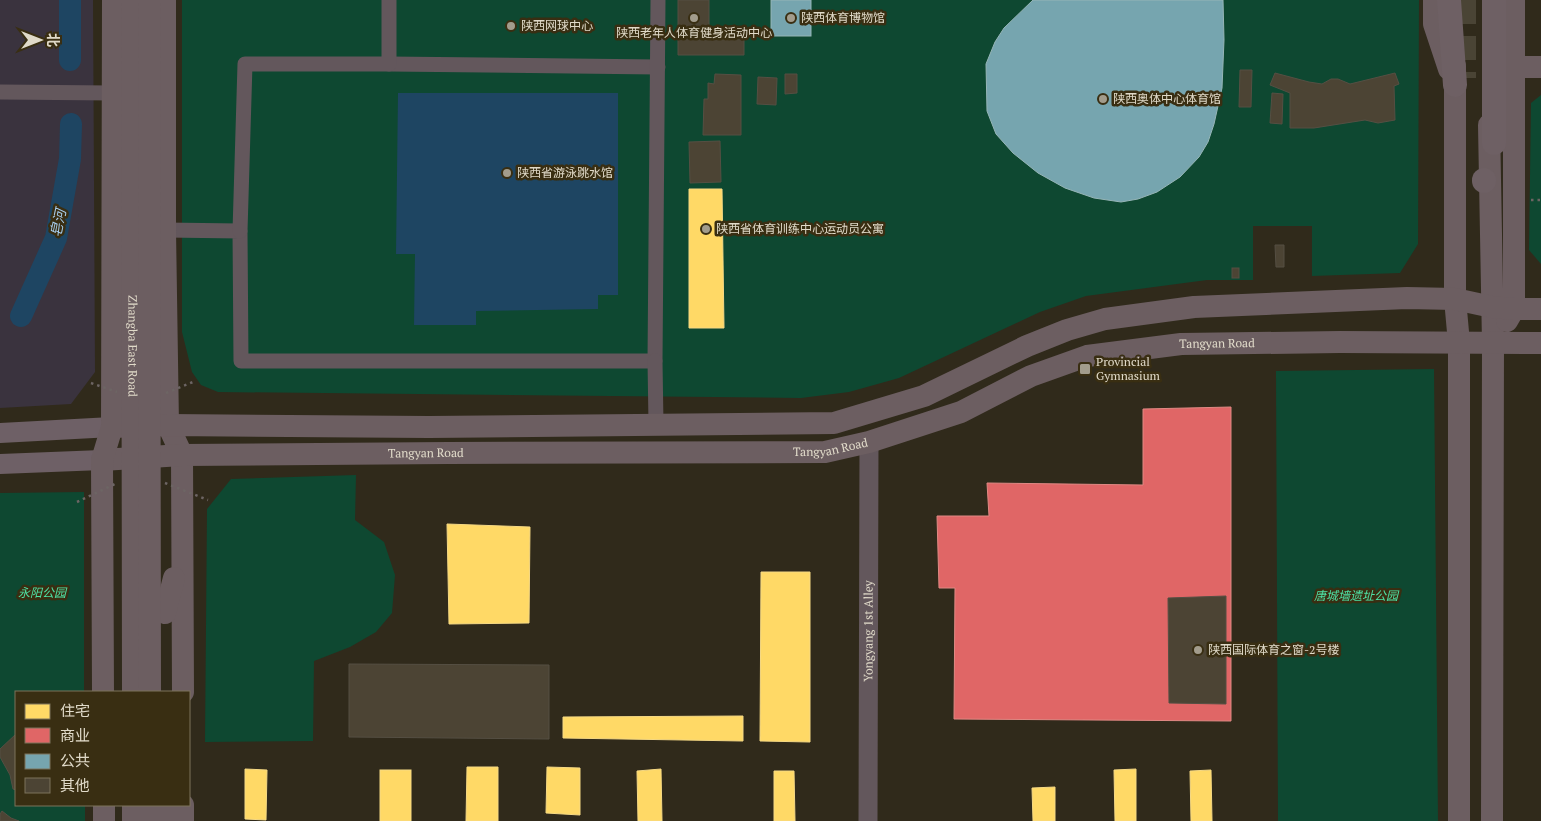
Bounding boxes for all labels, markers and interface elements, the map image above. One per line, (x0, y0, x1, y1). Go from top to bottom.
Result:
place label: 陕西体育博物馆 (801, 10, 885, 25)
marker: 陕西老年人体育健身活动中心 (688, 12, 700, 24)
marker: 陕西体育博物馆 (785, 12, 797, 24)
north arrow (15, 15, 65, 65)
place label: 陕西网球中心 (521, 18, 593, 33)
marker: 陕西网球中心 (505, 20, 517, 32)
place label: 陕西老年人体育健身活动中心 (616, 25, 772, 40)
text: 北 (44, 33, 63, 47)
place label: 陕西奥体中心体育馆 (1113, 91, 1221, 106)
marker: 陕西奥体中心体育馆 (1097, 93, 1109, 105)
place label: 陕西省游泳跳水馆 (517, 165, 613, 180)
marker: 陕西省游泳跳水馆 (501, 167, 513, 179)
water label: 皂河 (45, 204, 70, 239)
place label: 陕西省体育训练中心运动员公寓 (716, 221, 884, 236)
marker: 陕西省体育训练中心运动员公寓 (700, 223, 712, 235)
street label: Zhangba East Road (125, 295, 141, 397)
street label: Tangyan Road (1179, 335, 1255, 351)
place label: Provincial Gymnasium (1096, 354, 1161, 383)
marker: Provincial Gymnasium (1078, 362, 1092, 376)
street label: Tangyan Road (793, 434, 869, 459)
street label: Tangyan Road (388, 445, 464, 460)
street label: Yongyang 1st Alley (860, 579, 876, 682)
park label: 永阳公园 (18, 585, 68, 600)
park label: 唐城墙遗址公园 (1314, 588, 1400, 603)
place label: 陕西国际体育之窗-2号楼 (1208, 642, 1340, 657)
marker: 陕西国际体育之窗-2号楼 (1192, 644, 1204, 656)
legend (15, 691, 190, 806)
text: 住宅 (60, 700, 90, 720)
text: 商业 (60, 725, 90, 745)
text: 公共 (60, 750, 90, 770)
text: 其他 (60, 775, 90, 795)

